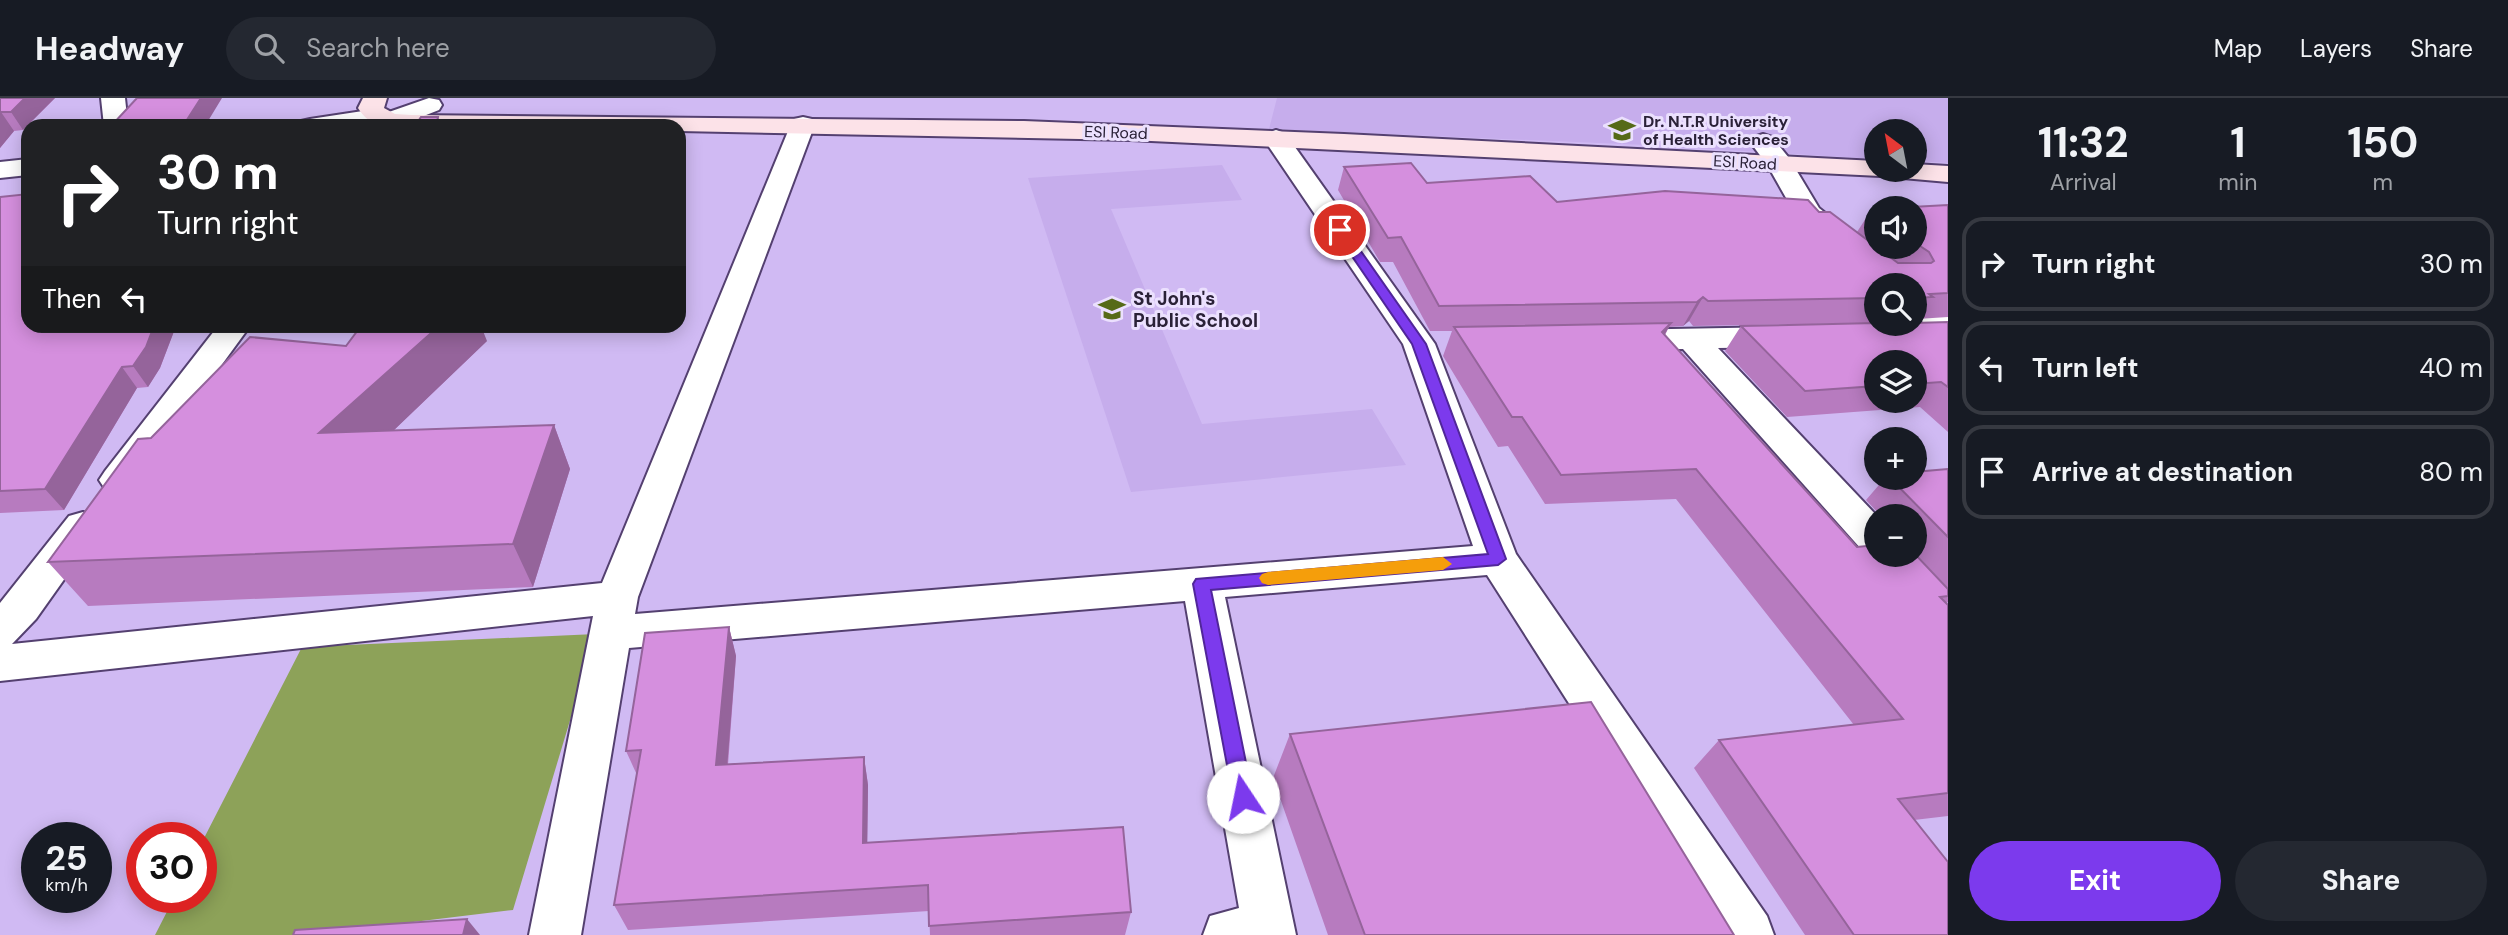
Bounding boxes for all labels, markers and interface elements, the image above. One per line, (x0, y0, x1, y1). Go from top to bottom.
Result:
search box (226, 17, 716, 80)
text: Headway (35, 27, 184, 70)
icon: search (250, 29, 288, 67)
text: Search here (306, 31, 450, 65)
text: Map (2214, 33, 2262, 64)
text: Layers (2300, 33, 2372, 64)
text: Share (2410, 33, 2473, 64)
place label: Dr. N.T.R University of Health Sciences (1643, 111, 1789, 150)
school or university icon: Dr. N.T.R University of Health Sciences (1607, 115, 1637, 145)
text: 11:32 (2038, 115, 2129, 170)
text: 1 (2230, 115, 2246, 170)
text: 150 (2347, 115, 2418, 170)
north arrow (1864, 119, 1927, 182)
map controls (1864, 119, 1927, 567)
street label: ESI Road (1084, 121, 1148, 144)
text: 30 m (157, 140, 279, 204)
icon: right (42, 147, 133, 238)
street label: ESI Road (1713, 150, 1777, 175)
text: Arrival (2050, 167, 2117, 197)
text: min (2218, 167, 2258, 197)
text: m (2372, 167, 2393, 197)
button: sound (1864, 196, 1927, 259)
pin (1310, 200, 1370, 260)
text: Turn right (157, 202, 299, 244)
icon: arrive (1321, 211, 1359, 249)
icon: right (1973, 245, 2011, 283)
text: Turn right (2032, 247, 2156, 281)
text: 30 m (2420, 247, 2483, 281)
button: search (1864, 273, 1927, 336)
icon: left (115, 280, 153, 318)
text: Then (42, 282, 101, 316)
place label: St John's Public School (1133, 286, 1258, 333)
school or university icon: St John's Public School (1097, 294, 1127, 324)
icon: left (1973, 349, 2011, 387)
button: layers (1864, 350, 1927, 413)
text: Turn left (2032, 351, 2139, 385)
text: 40 m (2419, 351, 2483, 385)
button: + (1864, 427, 1927, 490)
icon: arrive (1973, 453, 2011, 491)
text: Arrive at destination (2032, 455, 2293, 489)
text: 80 m (2419, 455, 2483, 489)
button: − (1864, 504, 1927, 567)
position arrow (1206, 760, 1280, 834)
speed limit sign: 30 (126, 822, 217, 913)
text: 25 (46, 835, 87, 881)
button: Exit (1969, 841, 2221, 921)
button: Share (2235, 841, 2487, 921)
text: km/h (45, 873, 88, 897)

